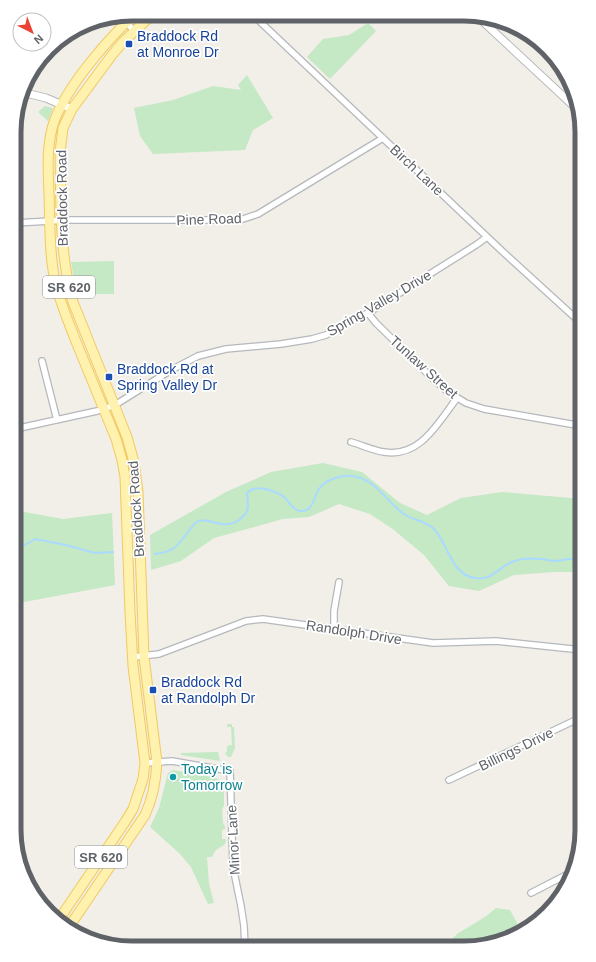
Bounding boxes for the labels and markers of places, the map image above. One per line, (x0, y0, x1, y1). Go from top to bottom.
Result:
place label: Braddock Rd at Monroe Dr (137, 28, 219, 60)
marker: Braddock Rd at Monroe Dr (124, 39, 134, 49)
place label: Braddock Rd at Spring Valley Dr (117, 361, 217, 393)
marker: Braddock Rd at Spring Valley Dr (104, 372, 114, 382)
place label: Braddock Rd at Randolph Dr (161, 674, 256, 706)
marker: Braddock Rd at Randolph Dr (148, 685, 158, 695)
place label: Today is Tomorrow (181, 761, 243, 793)
marker: Today is Tomorrow (168, 772, 178, 782)

